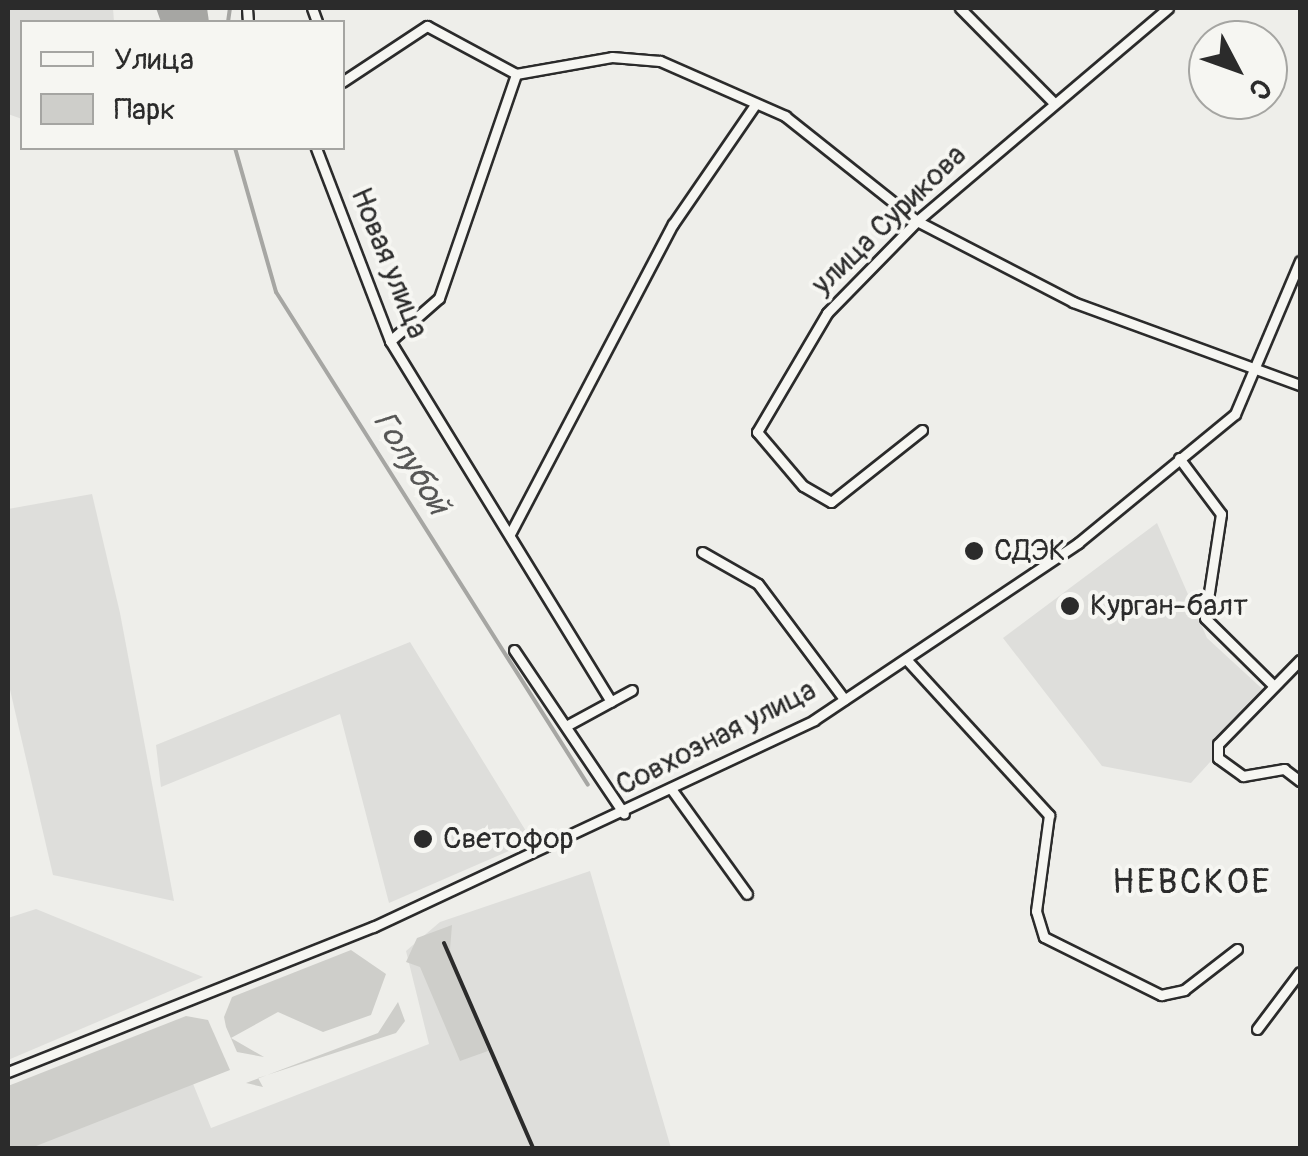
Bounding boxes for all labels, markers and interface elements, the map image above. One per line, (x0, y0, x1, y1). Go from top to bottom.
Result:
legend (20, 20, 345, 150)
north arrow (1188, 20, 1288, 120)
text: Улица (114, 41, 194, 78)
text: С (1241, 71, 1278, 107)
text: Парк (114, 91, 176, 128)
street label: улица Сурикова (804, 137, 974, 303)
street label: Новая улица (343, 182, 435, 344)
water label: Голубой (365, 405, 457, 521)
place label: СДЭК (994, 533, 1066, 569)
marker: СДЭК (963, 540, 985, 562)
place label: Курган-балт (1090, 588, 1248, 624)
marker: Курган-балт (1059, 595, 1081, 617)
street label: Совхозная улица (610, 672, 822, 804)
place label: Светофор (443, 821, 574, 857)
marker: Светофор (412, 828, 434, 850)
district label: НЕВСКОЕ (1112, 861, 1272, 903)

